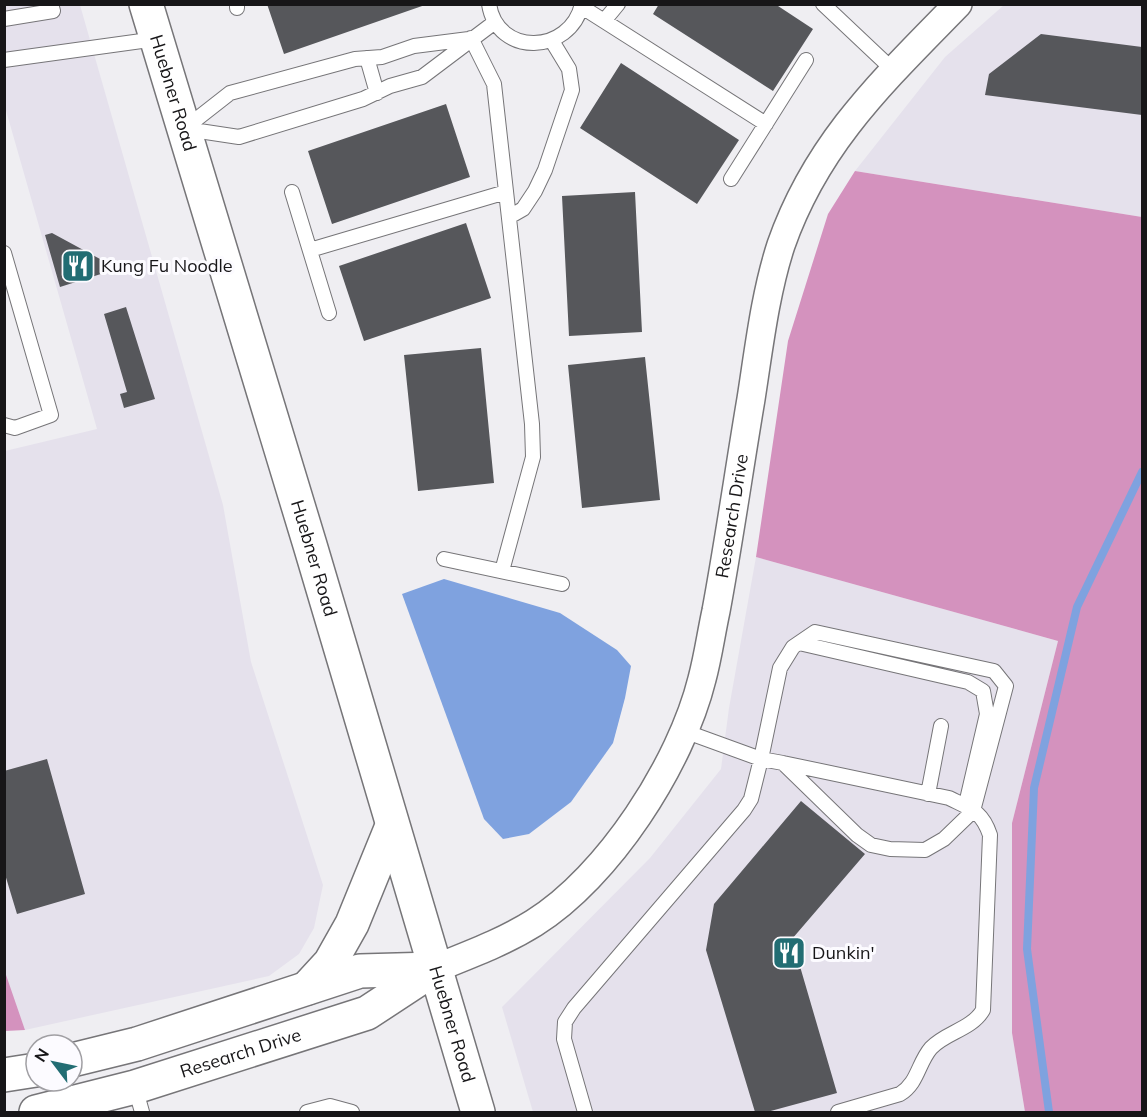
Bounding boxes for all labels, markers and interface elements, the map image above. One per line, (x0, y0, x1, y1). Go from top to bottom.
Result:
street label: Huebner Road (145, 32, 202, 154)
restaurant icon: Kung Fu Noodle (60, 248, 96, 284)
place label: Kung Fu Noodle (101, 254, 233, 277)
street label: Research Drive (710, 452, 753, 580)
street label: Huebner Road (286, 497, 343, 619)
restaurant icon: Dunkin' (771, 935, 807, 971)
place label: Dunkin' (812, 941, 874, 964)
street label: Huebner Road (424, 963, 481, 1085)
street label: Research Drive (177, 1023, 304, 1083)
north arrow (24, 1033, 84, 1093)
text: N (30, 1045, 53, 1065)

